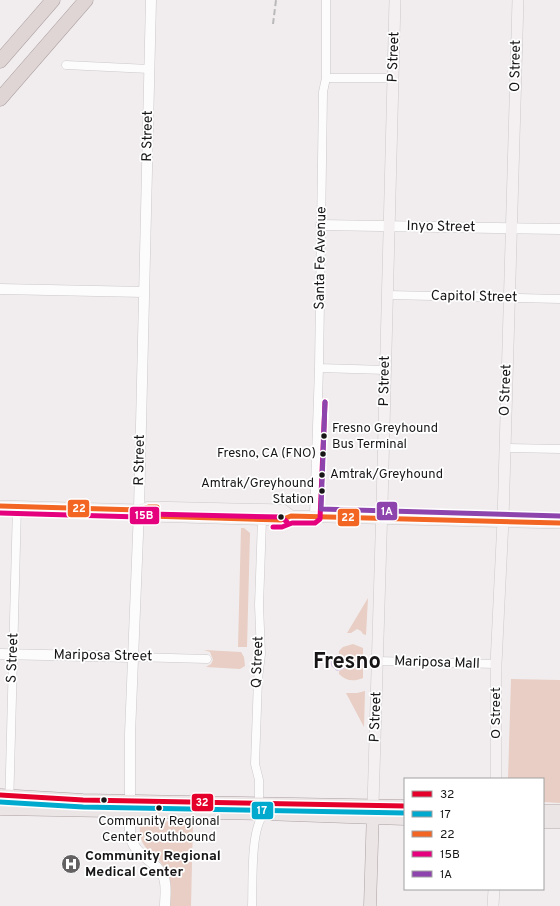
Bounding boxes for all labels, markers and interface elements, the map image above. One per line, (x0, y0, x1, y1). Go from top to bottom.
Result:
street label: P Street (385, 31, 403, 83)
street label: O Street (507, 40, 525, 92)
street label: R Street (139, 110, 157, 162)
street label: Santa Fe Avenue (312, 206, 330, 310)
street label: Inyo Street (406, 218, 476, 236)
street label: Capitol Street (431, 288, 517, 306)
street label: P Street (376, 356, 394, 406)
street label: O Street (497, 364, 515, 416)
place label: Fresno Greyhound Bus Terminal (332, 421, 438, 453)
marker: Fresno Greyhound Bus Terminal (319, 431, 329, 441)
street label: R Street (131, 434, 149, 486)
place label: Fresno, CA (FNO) (217, 446, 316, 462)
marker: Fresno, CA (FNO) (318, 449, 328, 459)
place label: Amtrak/Greyhound (330, 467, 443, 483)
marker: Amtrak/Greyhound (317, 470, 327, 480)
place label: Amtrak/Greyhound Station (201, 476, 314, 508)
marker: Amtrak/Greyhound Station (317, 486, 327, 496)
line badge: 22 (67, 499, 90, 518)
line badge: 1A (376, 501, 398, 521)
text: 22 (72, 502, 86, 516)
text: 1A (381, 505, 393, 519)
line badge: 15B (129, 506, 160, 525)
line badge: 22 (337, 508, 360, 527)
text: 15B (135, 509, 153, 523)
text: 22 (341, 511, 355, 525)
unlabelled marker (276, 512, 286, 522)
street label: S Street (4, 633, 22, 683)
street label: Q Street (249, 636, 267, 688)
street label: Mariposa Street (53, 647, 153, 665)
district label: Fresno (313, 649, 381, 676)
street label: Mariposa Mall (394, 653, 480, 673)
street label: O Street (488, 687, 505, 739)
street label: P Street (367, 691, 385, 743)
legend (404, 778, 544, 890)
text: 32 (440, 787, 454, 803)
line badge: 32 (191, 793, 214, 812)
unlabelled marker (99, 795, 109, 805)
text: 32 (195, 796, 209, 810)
line badge: 17 (251, 801, 274, 820)
marker: Community Regional Center Southbound (154, 803, 164, 813)
text: 17 (257, 804, 267, 818)
text: 17 (440, 807, 451, 823)
place label: Community Regional Center Southbound (98, 814, 220, 846)
text: 22 (440, 827, 455, 843)
text: 15B (440, 847, 460, 863)
place label: Community Regional Medical Center (85, 848, 221, 881)
hospital icon: Community Regional Medical Center (60, 853, 82, 875)
text: 1A (440, 867, 452, 883)

